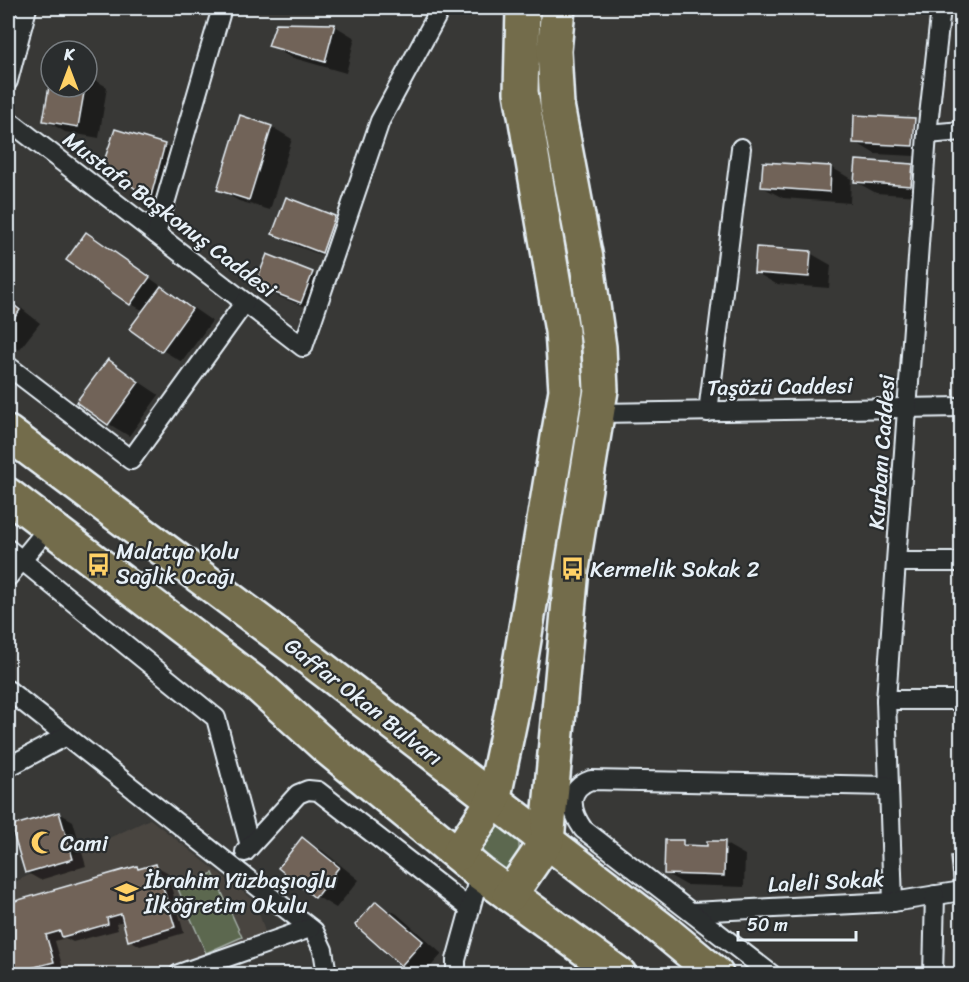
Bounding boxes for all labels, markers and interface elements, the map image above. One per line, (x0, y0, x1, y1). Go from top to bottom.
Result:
north arrow (39, 39, 99, 99)
text: K (63, 40, 75, 69)
street label: Mustafa Başkonuş Caddesi (54, 121, 286, 309)
street label: Taşözü Caddesi (707, 366, 854, 407)
street label: Kurbanı Caddesi (857, 372, 906, 531)
place label: Malatya Yolu Sağlık Ocağı (116, 532, 239, 596)
place label: Kermelik Sokak 2 (590, 550, 760, 589)
bus stop icon: Malatya Yolu Sağlık Ocağı (85, 551, 111, 577)
bus stop icon: Kermelik Sokak 2 (559, 556, 585, 582)
street label: Gaffar Okan Bulvarı (276, 627, 452, 776)
place label: Cami (60, 824, 109, 863)
mosque icon: Cami (29, 830, 55, 856)
street label: Laleli Sokak (767, 859, 885, 904)
place label: İbrahim Yüzbaşıoğlu İlköğretim Okulu (143, 861, 337, 925)
school or university icon: İbrahim Yüzbaşıoğlu İlköğretim Okulu (113, 880, 139, 906)
scale bar (738, 904, 856, 942)
text: 50 m (747, 909, 788, 941)

